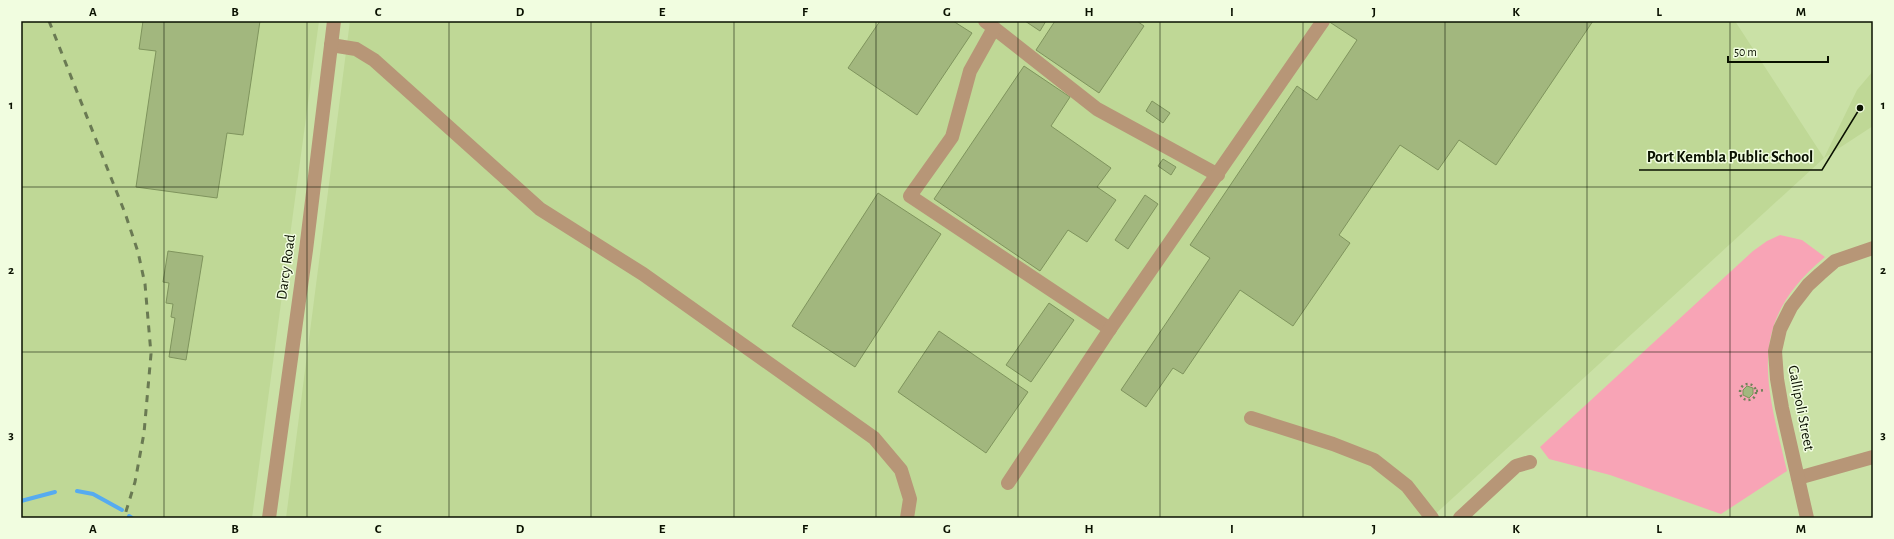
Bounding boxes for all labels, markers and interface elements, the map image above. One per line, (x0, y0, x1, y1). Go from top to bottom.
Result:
text: A (89, 6, 97, 19)
text: B (231, 6, 239, 19)
text: C (375, 6, 382, 19)
text: D (516, 6, 525, 19)
text: E (659, 6, 666, 19)
text: F (802, 6, 809, 19)
text: G (943, 6, 951, 19)
text: H (1084, 6, 1094, 19)
text: I (1230, 6, 1234, 19)
text: J (1372, 6, 1376, 19)
text: K (1512, 6, 1520, 19)
text: L (1656, 6, 1662, 19)
text: M (1796, 6, 1806, 19)
scale bar (1728, 38, 1828, 64)
text: 50 m (1734, 46, 1757, 58)
text: 1 (9, 99, 13, 112)
text: 1 (1881, 99, 1885, 112)
callout: Port Kembla Public School (1639, 142, 1822, 170)
text: Port Kembla Public School (1647, 149, 1813, 165)
street label: Darcy Road (274, 233, 298, 301)
text: 2 (8, 264, 14, 277)
text: 2 (1880, 264, 1886, 277)
street label: Gallipoli Street (1785, 364, 1817, 452)
text: 3 (8, 429, 14, 442)
text: 3 (1880, 429, 1886, 442)
text: A (89, 523, 97, 536)
text: B (231, 523, 239, 536)
text: C (375, 523, 382, 536)
text: D (516, 523, 525, 536)
text: E (659, 523, 666, 536)
text: F (802, 523, 809, 536)
text: G (943, 523, 951, 536)
text: H (1084, 523, 1094, 536)
text: I (1230, 523, 1234, 536)
text: J (1372, 523, 1376, 536)
text: K (1512, 523, 1520, 536)
text: L (1656, 523, 1662, 536)
text: M (1796, 523, 1806, 536)

